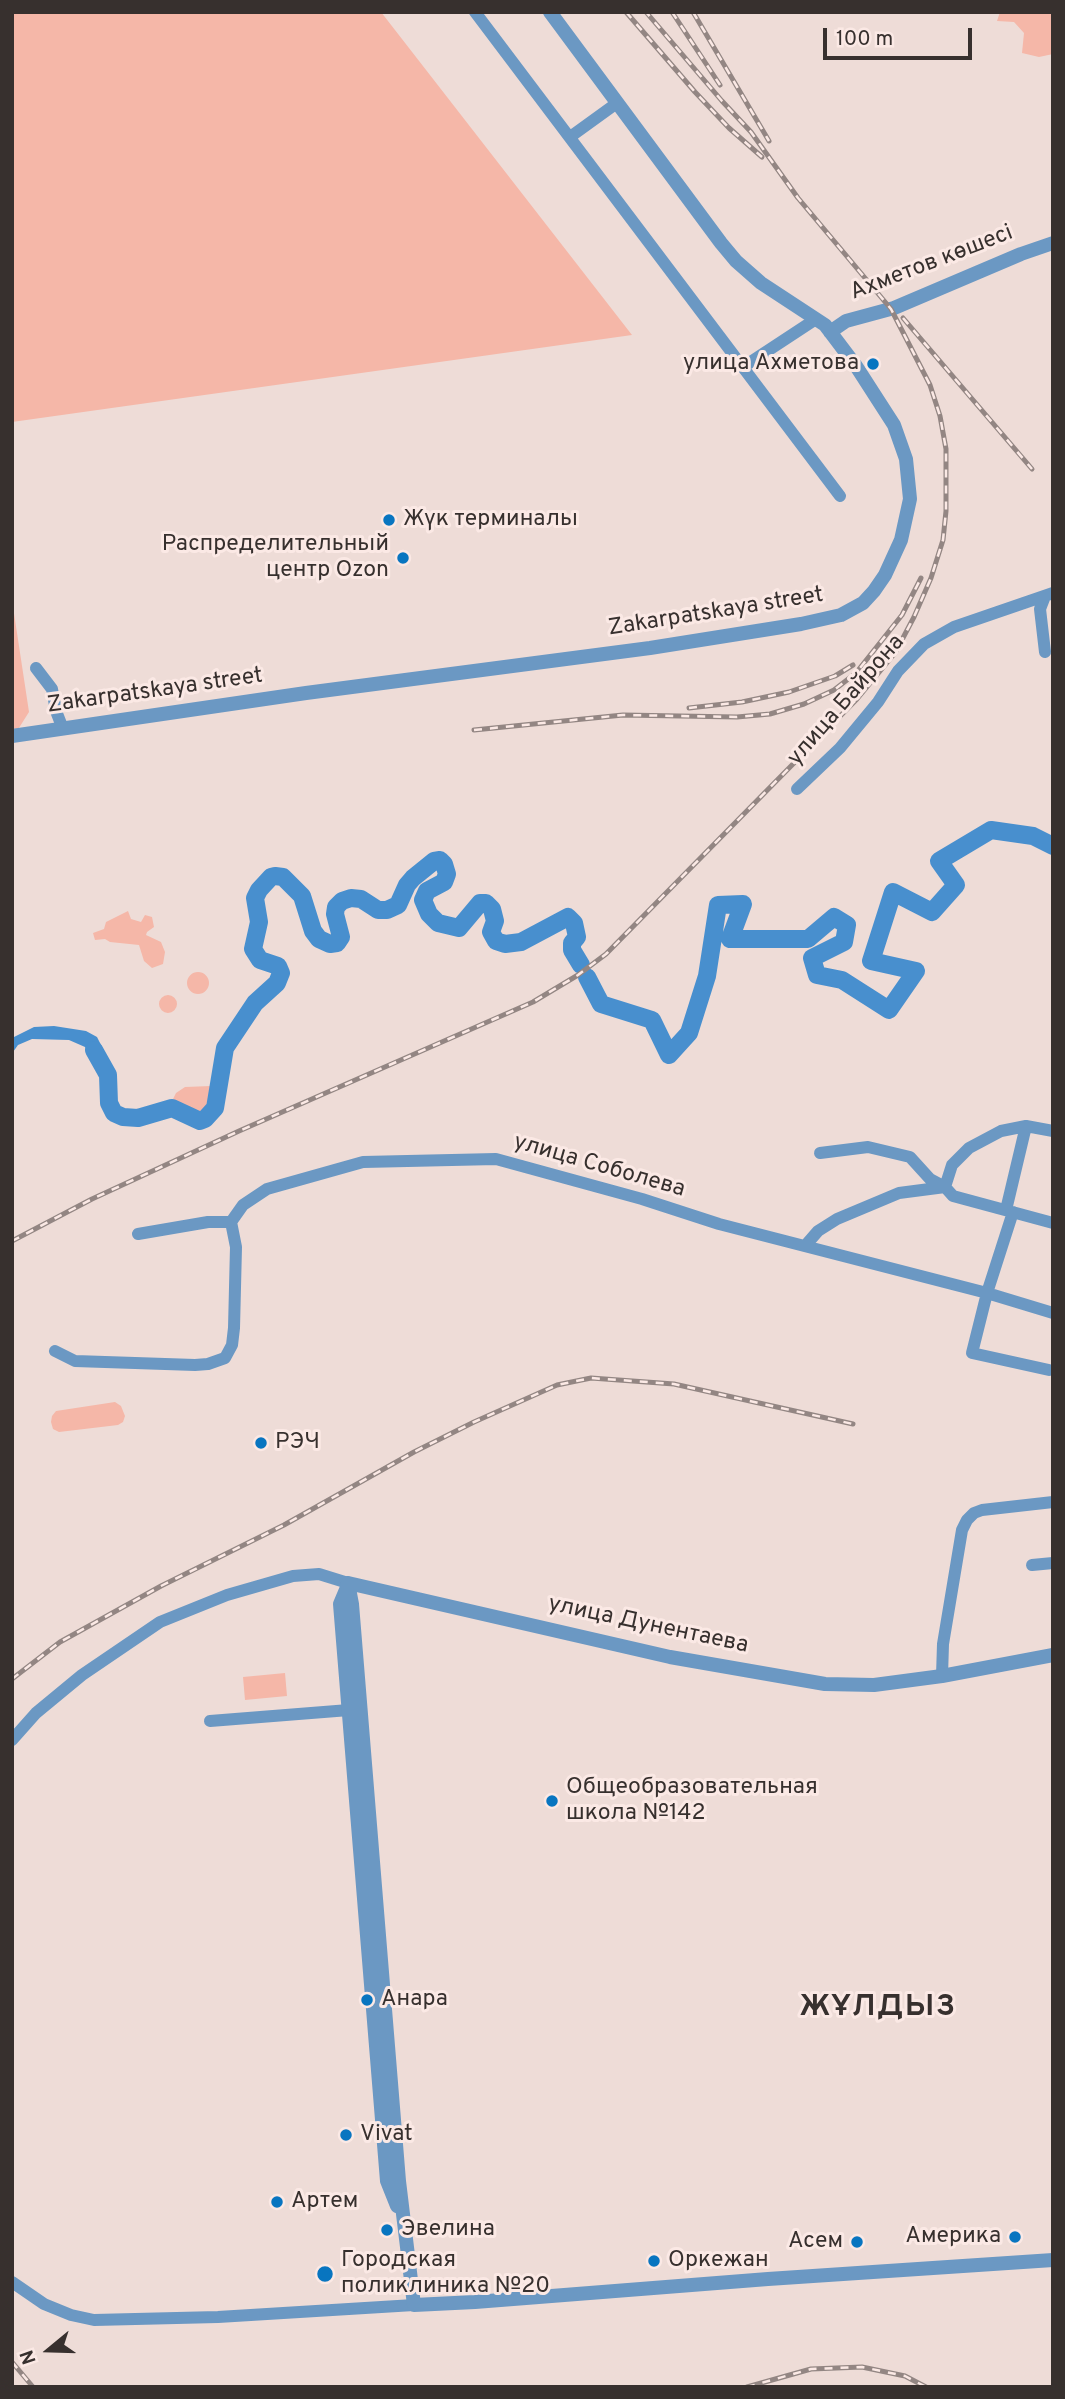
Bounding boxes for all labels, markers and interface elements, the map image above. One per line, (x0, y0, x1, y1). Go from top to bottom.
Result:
scale bar (827, 14, 976, 58)
text: 100 m (836, 26, 893, 53)
street label: Ахметов көшесі (847, 220, 1017, 308)
place label: улица Ахметова (683, 350, 859, 378)
marker: улица Ахметова (865, 356, 881, 372)
place label: Жүк терминалы (403, 506, 578, 534)
marker: Жүк терминалы (381, 512, 397, 528)
place label: Распределительный центр Ozon (162, 531, 389, 585)
marker: Распределительный центр Ozon (395, 550, 411, 566)
street label: Zakarpatskaya street (606, 582, 826, 644)
street label: улица Байрона (783, 630, 911, 772)
street label: Zakarpatskaya street (45, 663, 265, 721)
street label: улица Соболева (510, 1129, 688, 1205)
place label: РЭЧ (275, 1429, 320, 1457)
marker: РЭЧ (253, 1435, 269, 1451)
street label: улица Дунентаева (545, 1591, 751, 1661)
place label: Общеобразовательная школа №142 (566, 1774, 818, 1828)
marker: Общеобразовательная школа №142 (544, 1793, 560, 1809)
place label: Анара (381, 1986, 448, 2014)
district label: ЖҰЛДЫЗ (800, 1991, 956, 2027)
marker: Анара (359, 1992, 375, 2008)
place label: Vivat (360, 2121, 413, 2149)
marker: Vivat (338, 2127, 354, 2143)
place label: Артем (291, 2188, 358, 2216)
marker: Артем (269, 2194, 285, 2210)
place label: Эвелина (401, 2216, 495, 2244)
marker: Эвелина (379, 2222, 395, 2238)
place label: Америка (905, 2223, 1001, 2251)
place label: Асем (788, 2228, 843, 2256)
marker: Америка (1007, 2229, 1023, 2245)
marker: Асем (849, 2234, 865, 2250)
place label: Городская поликлиника №20 (341, 2247, 550, 2301)
place label: Оркежан (668, 2247, 769, 2275)
marker: Оркежан (646, 2253, 662, 2269)
marker: Городская поликлиника №20 (315, 2264, 335, 2284)
north arrow (14, 2315, 84, 2385)
text: N (16, 2346, 43, 2367)

